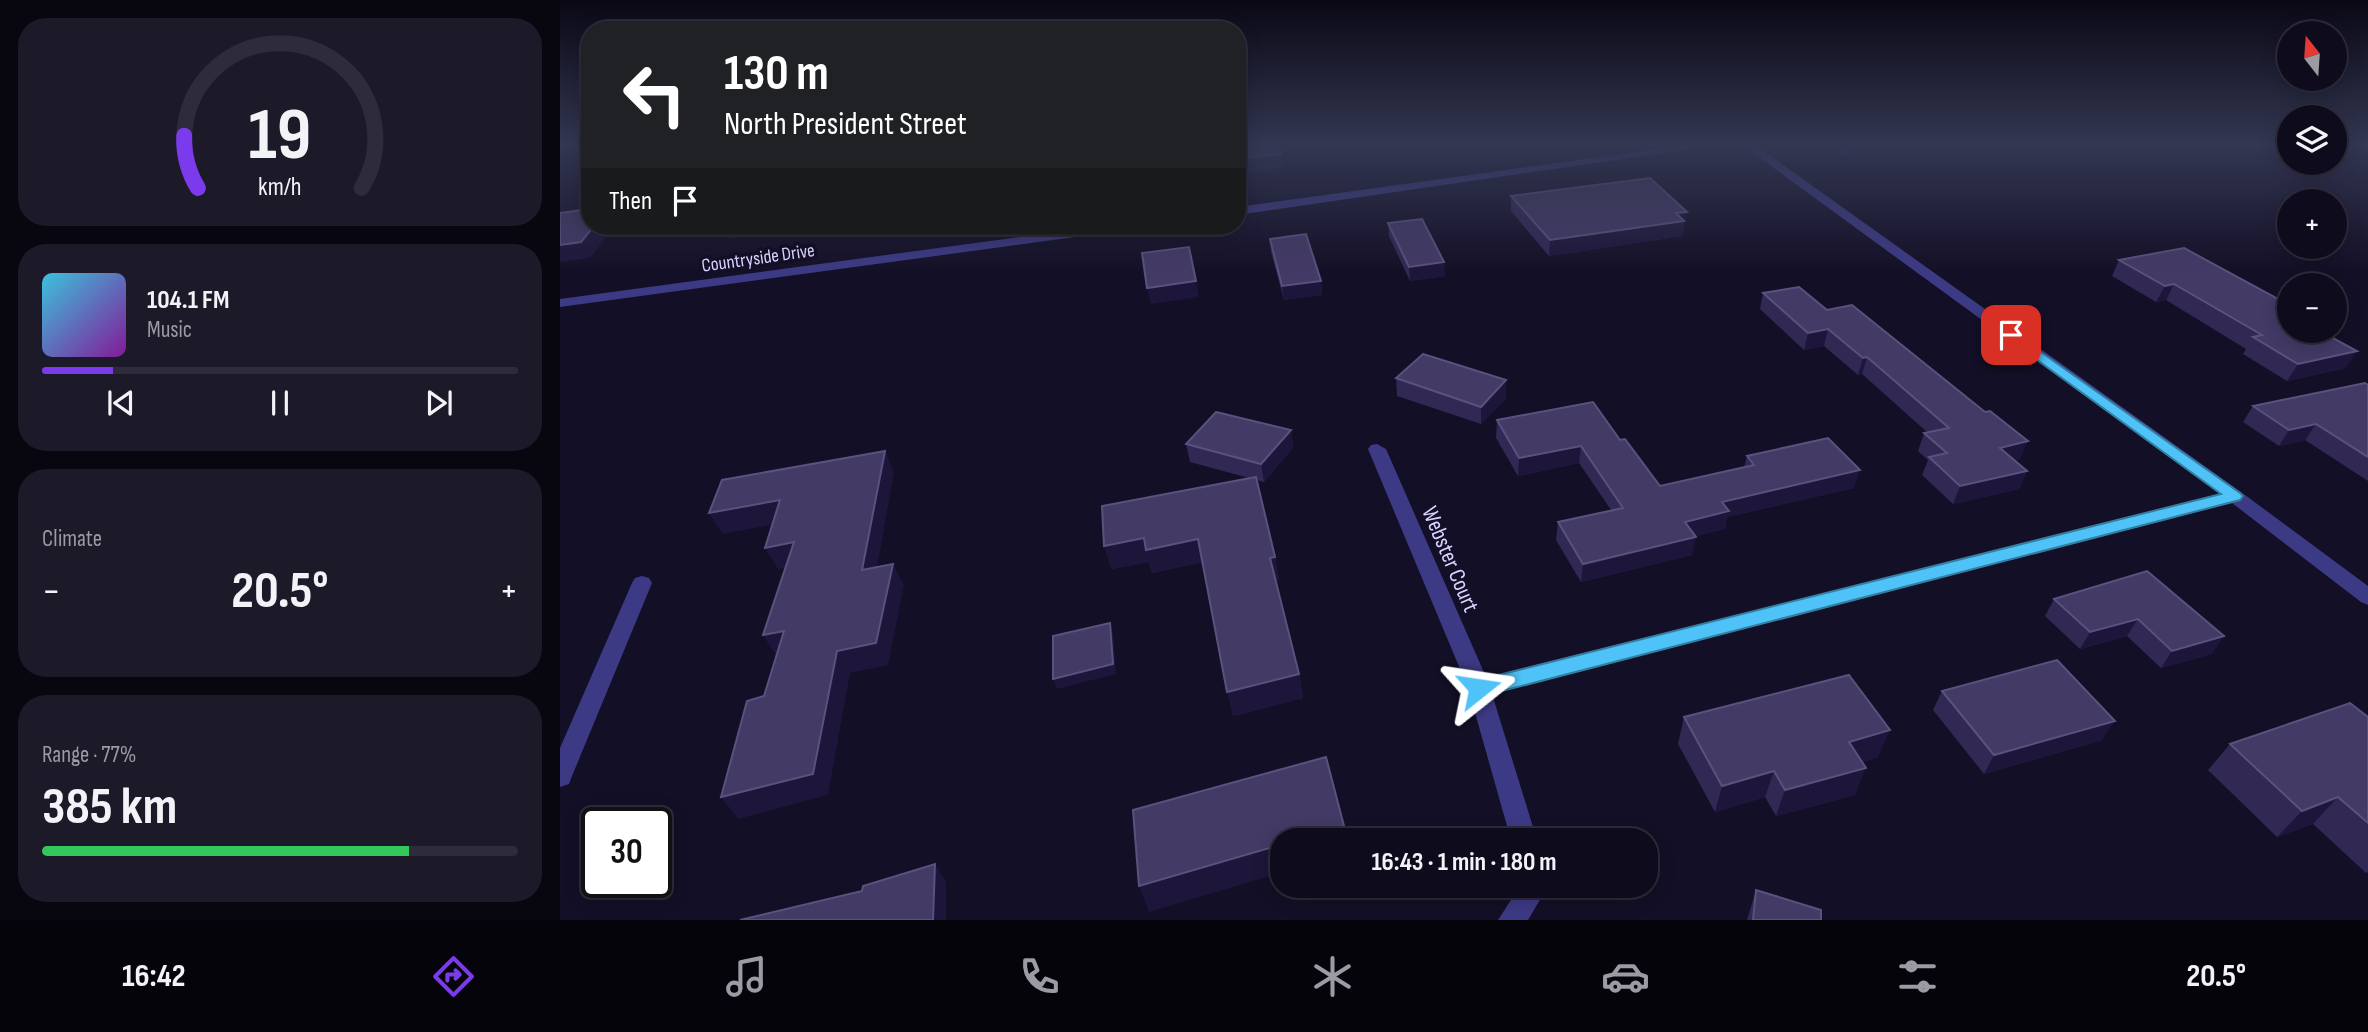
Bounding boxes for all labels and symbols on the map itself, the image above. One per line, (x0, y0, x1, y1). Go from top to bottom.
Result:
north arrow (2277, 21, 2347, 91)
street label: Countryside Drive (700, 239, 816, 278)
pin (1981, 305, 2041, 365)
street label: Webster Court (1415, 502, 1485, 616)
position arrow (1442, 651, 1516, 725)
speed limit sign: 30 (581, 807, 672, 898)

